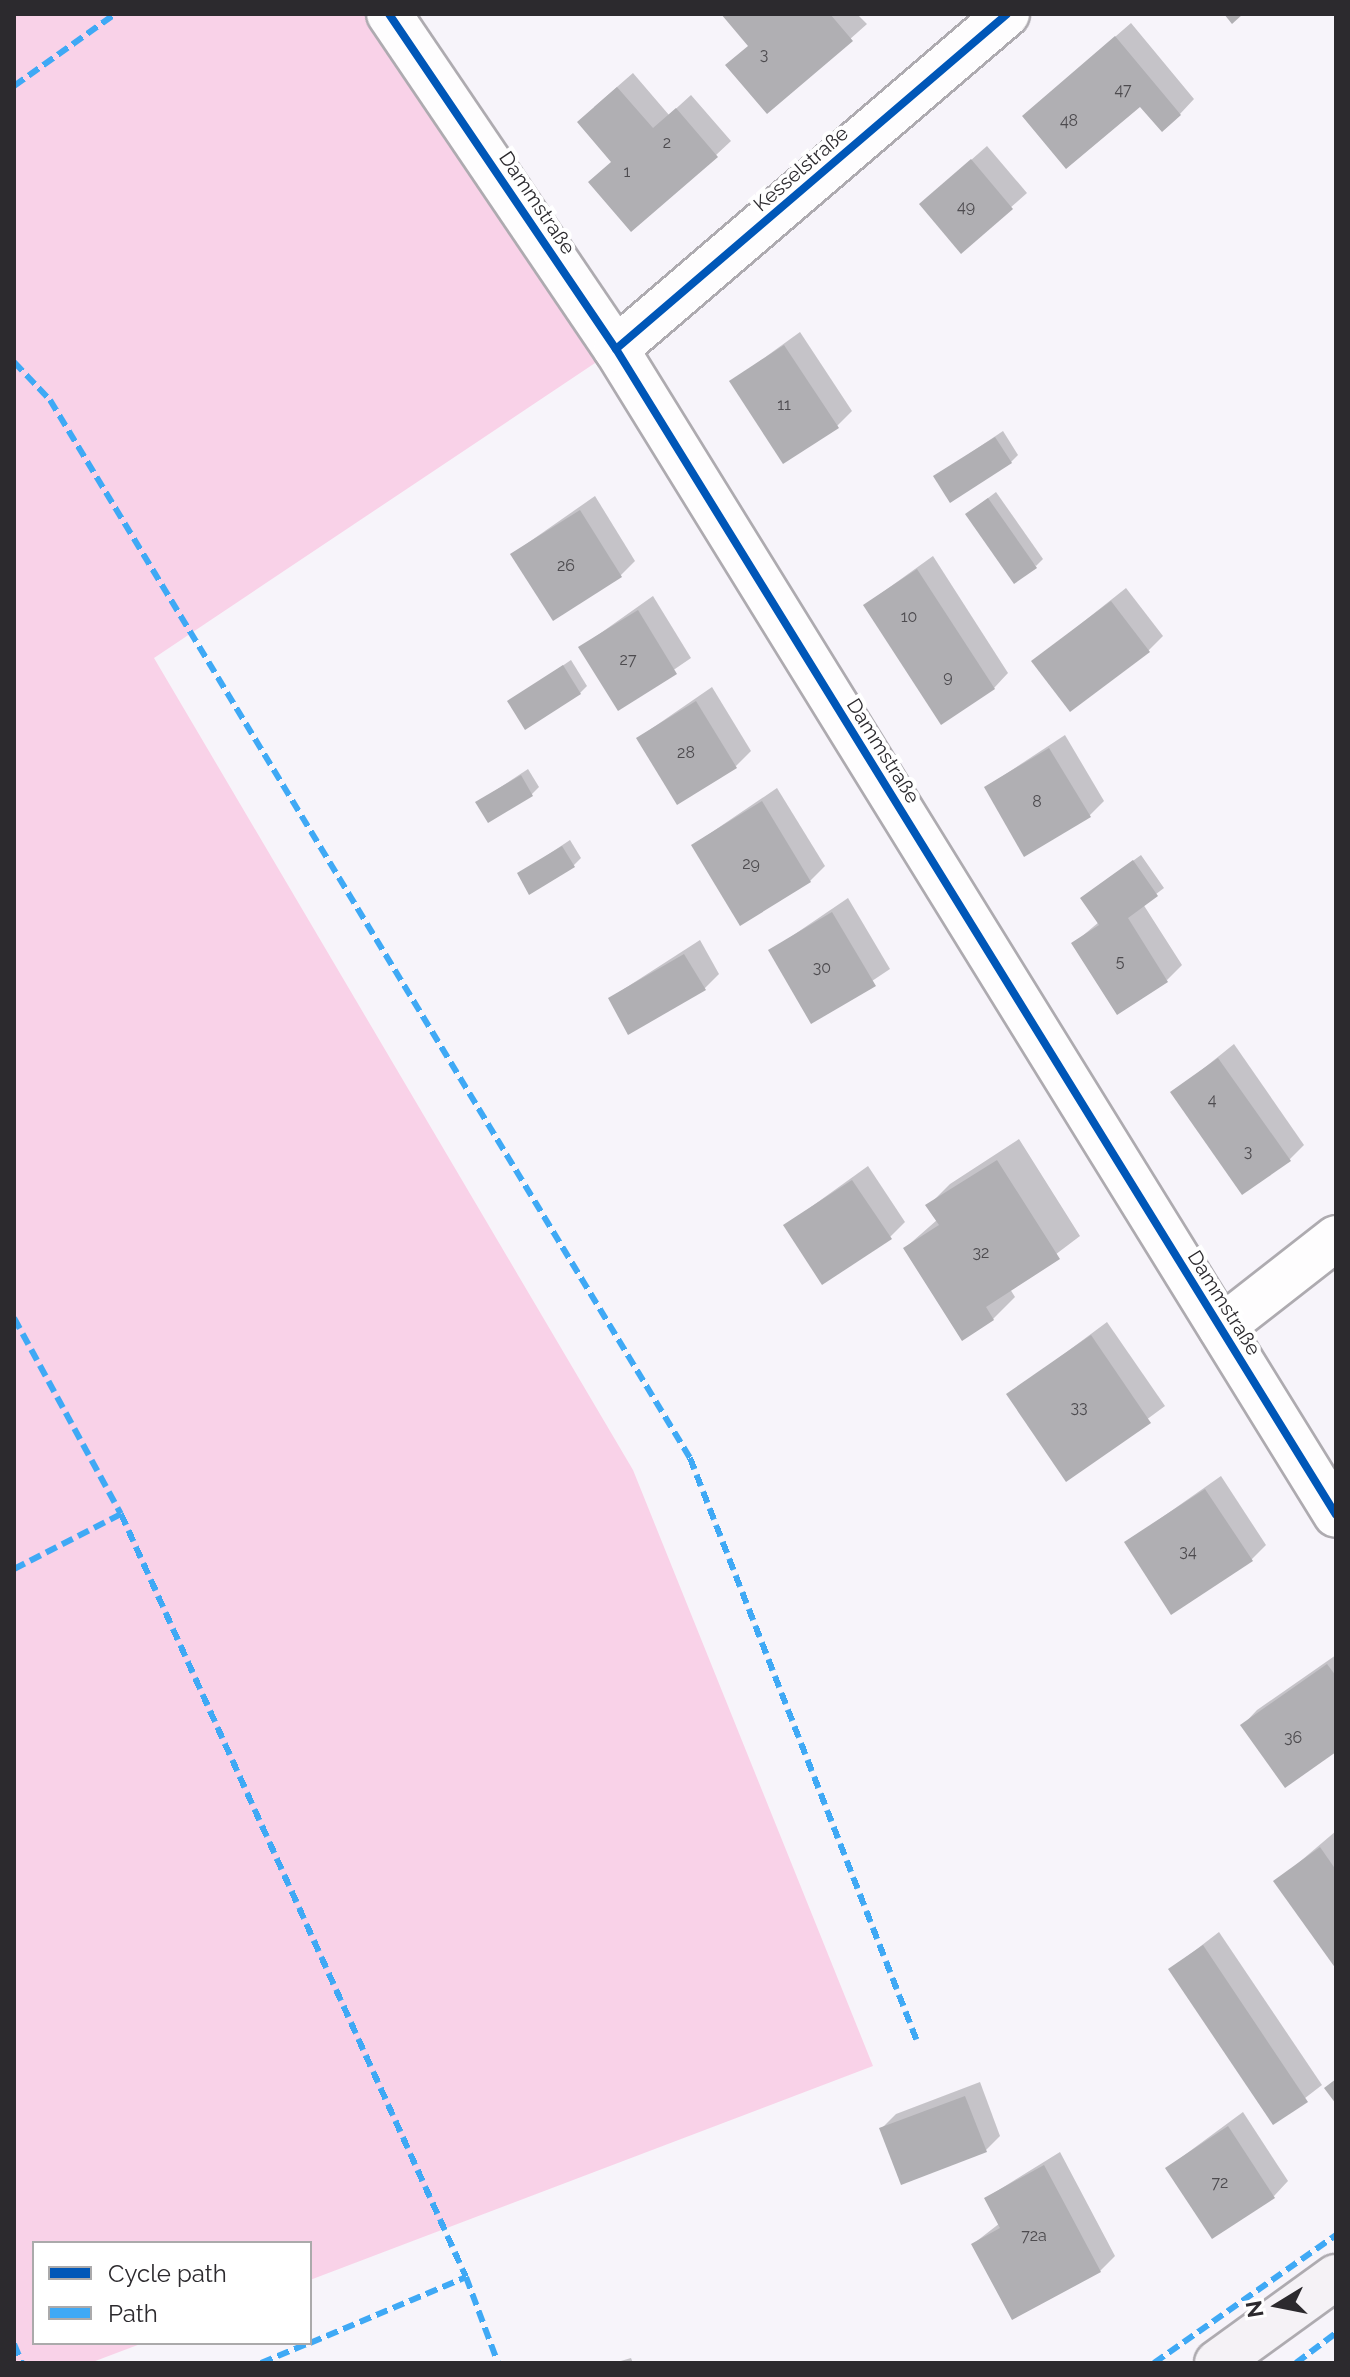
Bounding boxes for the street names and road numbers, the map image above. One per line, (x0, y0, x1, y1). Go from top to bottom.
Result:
street label: Kesselstraße (749, 121, 853, 217)
street label: Dammstraße (494, 147, 580, 259)
street label: Dammstraße (841, 694, 925, 808)
street label: Dammstraße (1182, 1246, 1266, 1360)

